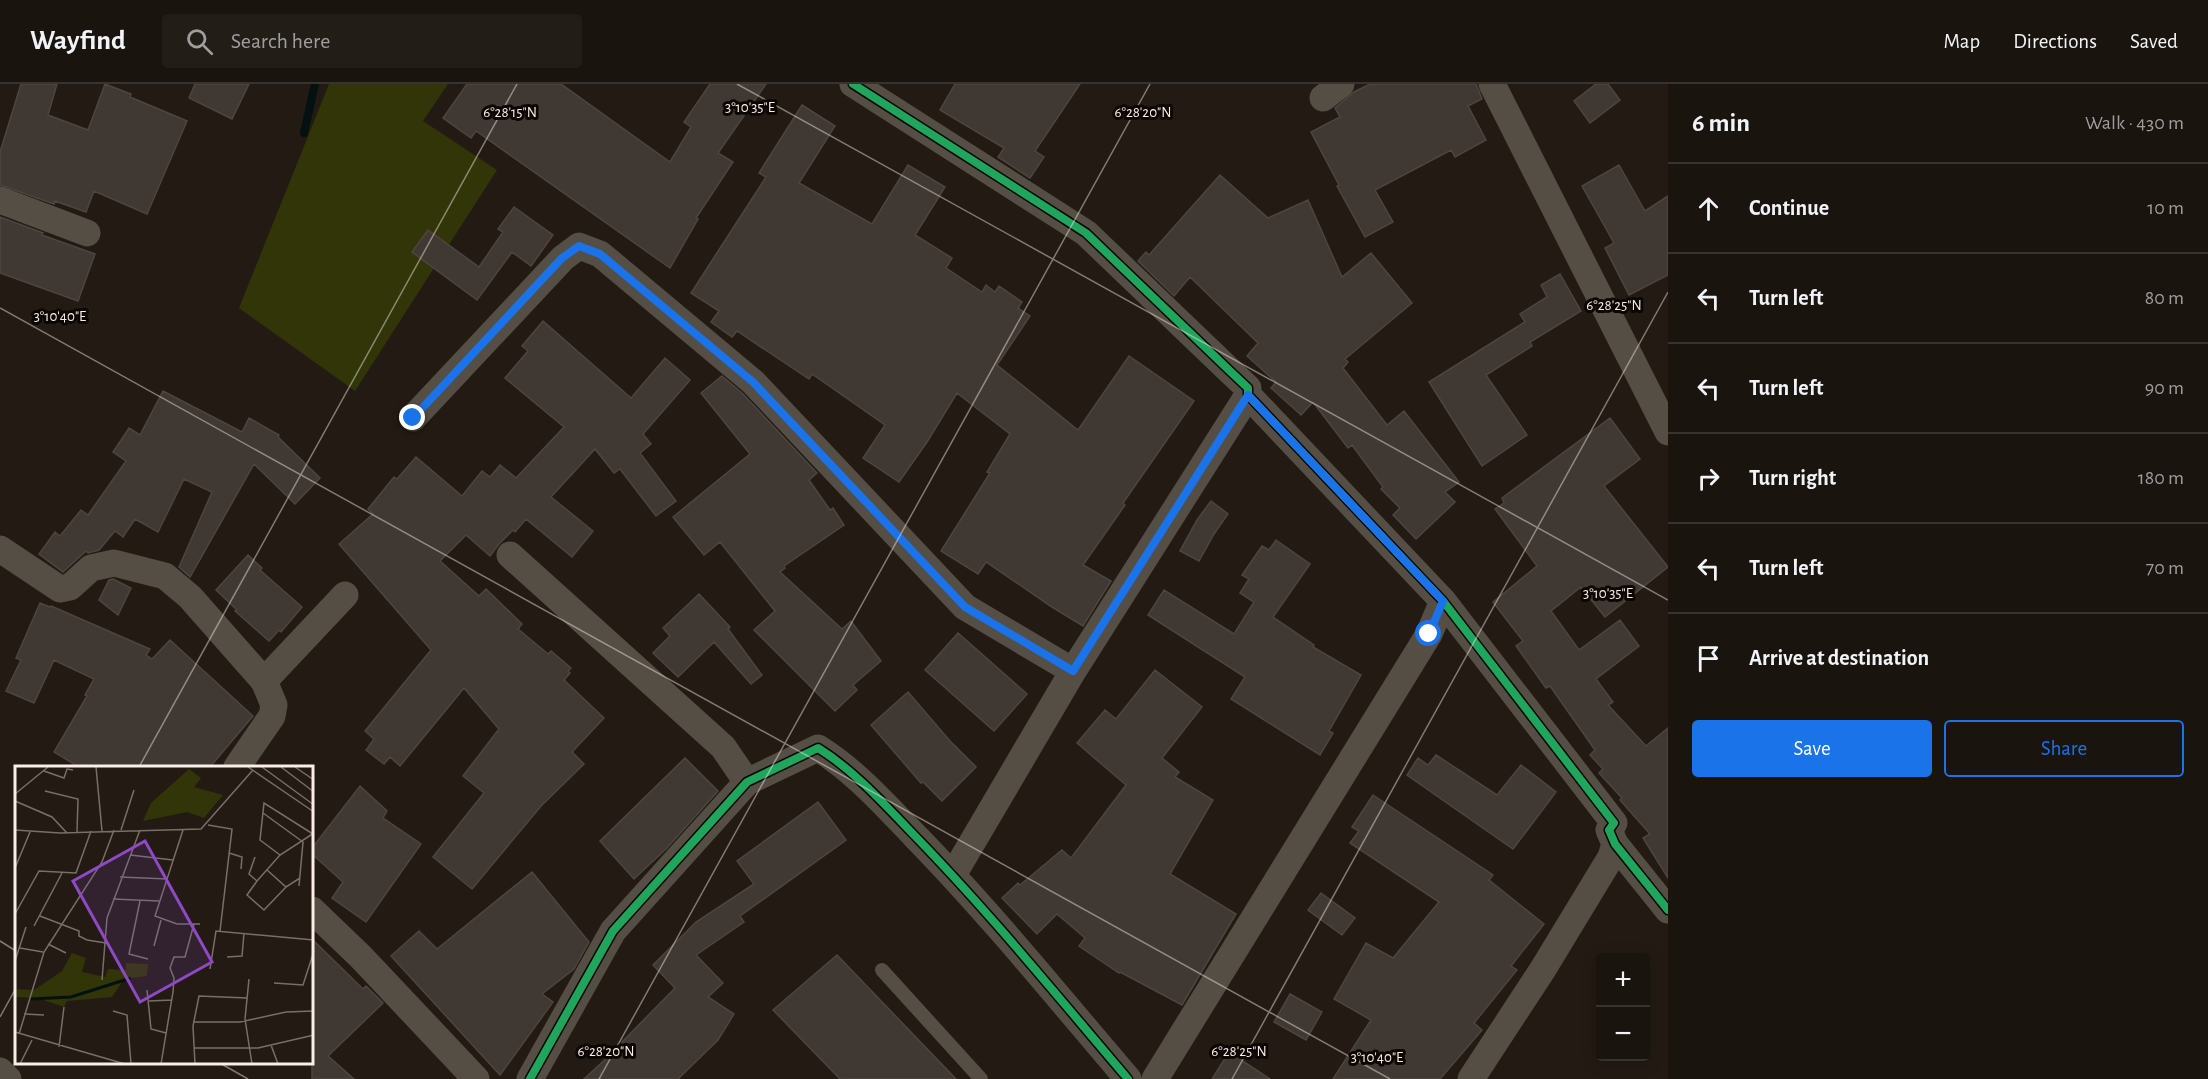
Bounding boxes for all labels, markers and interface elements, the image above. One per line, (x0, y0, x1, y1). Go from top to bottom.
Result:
search box (162, 14, 582, 68)
icon: search (183, 25, 216, 58)
text: Wayfind (30, 27, 126, 55)
text: Search here (231, 30, 330, 52)
text: Map (1944, 31, 1980, 52)
text: Directions (2013, 31, 2097, 52)
text: Saved (2130, 31, 2178, 52)
text: 3°10'35"E (725, 100, 775, 115)
text: 6°28'15"N (483, 105, 537, 120)
text: 6°28'20"N (1114, 105, 1172, 120)
text: 6 min (1692, 110, 1750, 136)
text: Walk · 430 m (2085, 113, 2184, 133)
icon: ahead (1692, 192, 1725, 225)
text: Continue (1749, 197, 1829, 219)
text: 10 m (2147, 198, 2184, 218)
icon: left (1692, 282, 1725, 315)
text: Turn left (1749, 287, 1823, 309)
text: 80 m (2145, 288, 2184, 308)
text: 6°28'25"N (1586, 298, 1642, 313)
text: 3°10'40"E (34, 309, 86, 324)
icon: left (1692, 372, 1725, 405)
text: Turn left (1749, 377, 1823, 399)
text: 90 m (2145, 378, 2184, 398)
route end (399, 404, 425, 430)
icon: right (1692, 462, 1725, 495)
text: Turn right (1749, 467, 1836, 489)
text: 180 m (2138, 468, 2184, 488)
icon: left (1692, 552, 1725, 585)
text: Turn left (1749, 557, 1823, 579)
text: 70 m (2146, 558, 2184, 578)
text: 3°10'35"E (1583, 586, 1633, 601)
route start (1415, 620, 1441, 646)
icon: arrive (1692, 642, 1725, 675)
text: Arrive at destination (1749, 647, 1929, 669)
button: Save (1692, 720, 1932, 777)
button: Share (1944, 720, 2184, 777)
inset map (15, 766, 314, 1064)
map controls (1596, 953, 1650, 1061)
button: + (1596, 953, 1650, 1007)
button: − (1596, 1007, 1650, 1061)
text: 6°28'20"N (577, 1044, 635, 1059)
text: 6°28'25"N (1211, 1044, 1267, 1059)
text: 3°10'40"E (1351, 1050, 1403, 1065)

